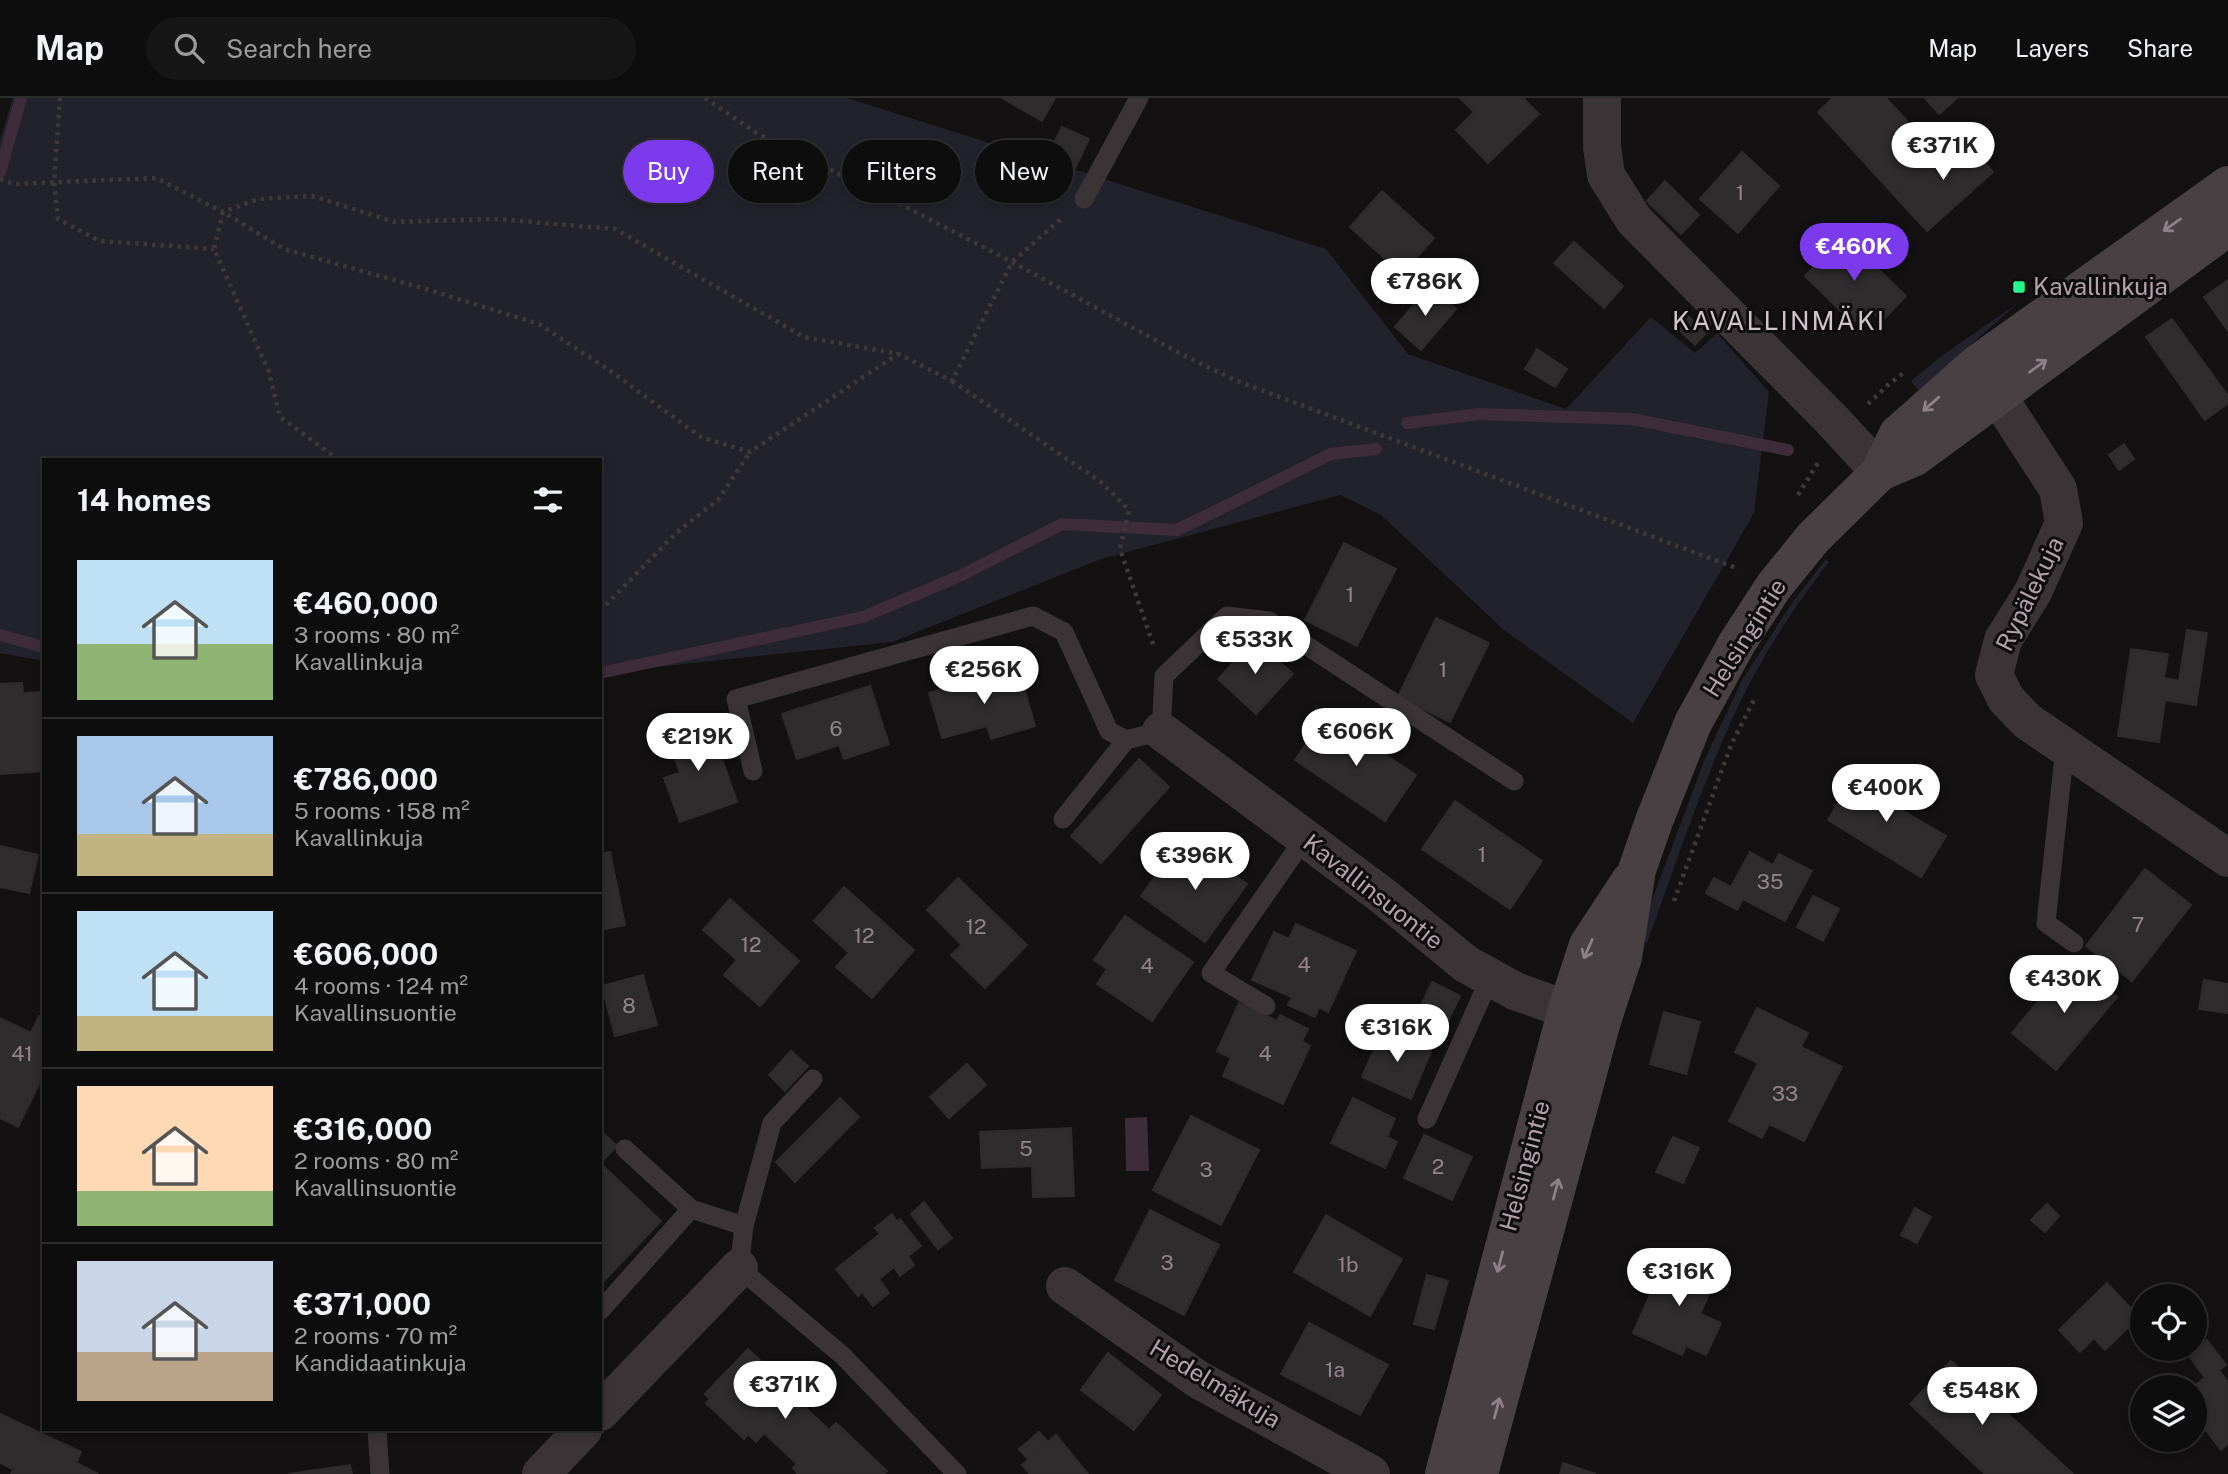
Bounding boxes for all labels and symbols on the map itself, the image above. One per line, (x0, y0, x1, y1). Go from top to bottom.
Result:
pin: €371K (1894, 122, 1992, 182)
house number: 1 (1736, 180, 1744, 205)
one-way arrow (2163, 218, 2182, 232)
pin: €460K (1805, 223, 1903, 283)
pin: €786K (1376, 258, 1474, 318)
place label: Kavallinkuja (2033, 272, 2168, 300)
marker: Kavallinkuja (2011, 279, 2027, 295)
district label: KAVALLINMÄKI (1672, 305, 1886, 336)
one-way arrow (2028, 359, 2047, 374)
one-way arrow (1922, 396, 1940, 412)
street label: Rypälekuja (1989, 532, 2069, 655)
street label: Helsingintie (1697, 573, 1792, 702)
house number: 1 (1346, 582, 1354, 607)
pin: €533K (1206, 616, 1304, 676)
pin: €256K (935, 646, 1033, 706)
house number: 1 (1439, 657, 1447, 682)
pin: €606K (1307, 708, 1405, 768)
pin: €219K (649, 714, 747, 773)
house number: 6 (829, 716, 843, 741)
pin: €400K (1837, 764, 1935, 824)
street label: Kavallinsuontie (1298, 828, 1449, 955)
pin: €396K (1146, 832, 1244, 892)
house number: 1 (1478, 842, 1486, 867)
house number: 35 (1757, 869, 1783, 894)
house number: 7 (2132, 912, 2144, 937)
house number: 12 (965, 914, 987, 939)
house number: 12 (853, 923, 875, 948)
house number: 12 (740, 932, 762, 957)
one-way arrow (1581, 938, 1594, 959)
house number: 4 (1297, 952, 1311, 977)
house number: 4 (1140, 953, 1154, 978)
pin: €430K (2015, 956, 2113, 1015)
house number: 8 (622, 993, 636, 1018)
pin: €316K (1348, 1004, 1446, 1064)
house number: 41 (11, 1041, 33, 1066)
house number: 4 (1258, 1041, 1272, 1066)
house number: 33 (1772, 1081, 1798, 1106)
street label: Helsingintie (1493, 1097, 1555, 1234)
house number: 5 (1019, 1136, 1033, 1161)
house number: 2 (1432, 1154, 1444, 1179)
house number: 3 (1199, 1157, 1213, 1182)
one-way arrow (1550, 1178, 1563, 1200)
pin: €316K (1630, 1248, 1728, 1308)
house number: 3 (1160, 1250, 1174, 1275)
one-way arrow (1493, 1250, 1506, 1273)
house number: 1b (1337, 1252, 1359, 1277)
street label: Hedelmäkuja (1145, 1333, 1286, 1433)
house number: 1a (1325, 1357, 1345, 1382)
pin: €371K (736, 1362, 834, 1421)
pin: €548K (1933, 1368, 2031, 1427)
one-way arrow (1491, 1397, 1504, 1420)

